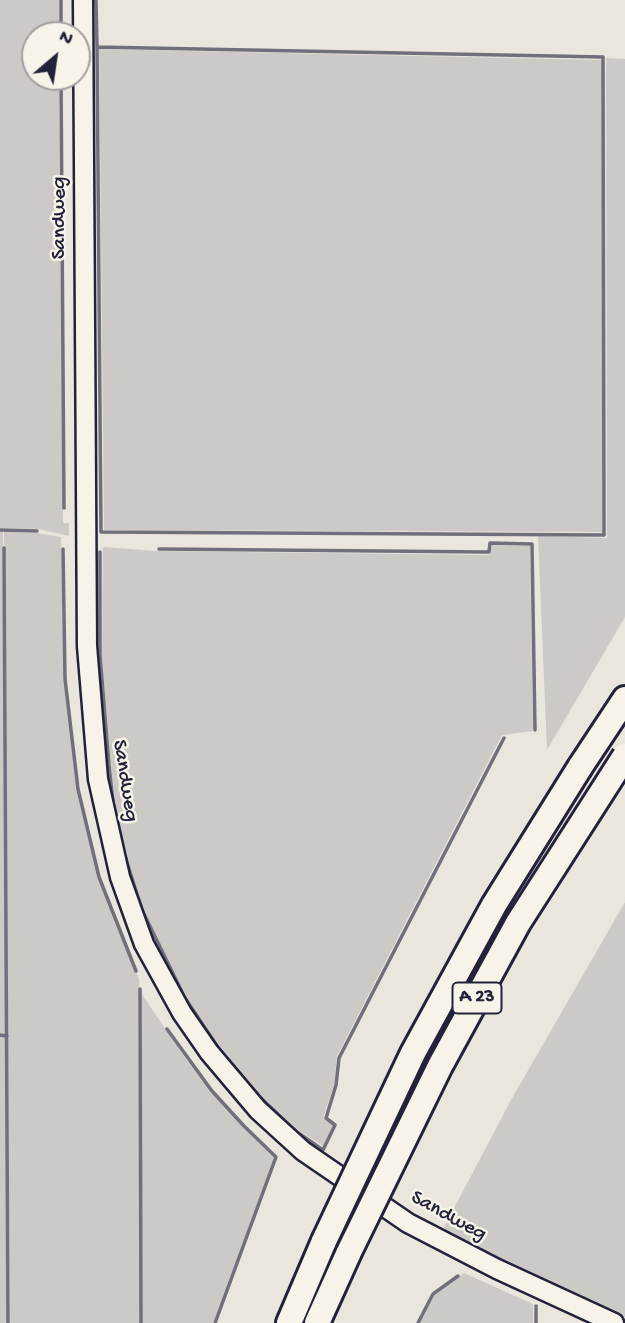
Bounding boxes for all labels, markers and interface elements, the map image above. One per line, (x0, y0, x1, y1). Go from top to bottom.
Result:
north arrow (21, 21, 91, 91)
text: N (54, 26, 76, 52)
street label: Sandweg (48, 177, 74, 259)
street label: Sandweg (105, 738, 143, 824)
road number: A 23 (452, 982, 502, 1014)
street label: Sandweg (406, 1186, 490, 1248)

